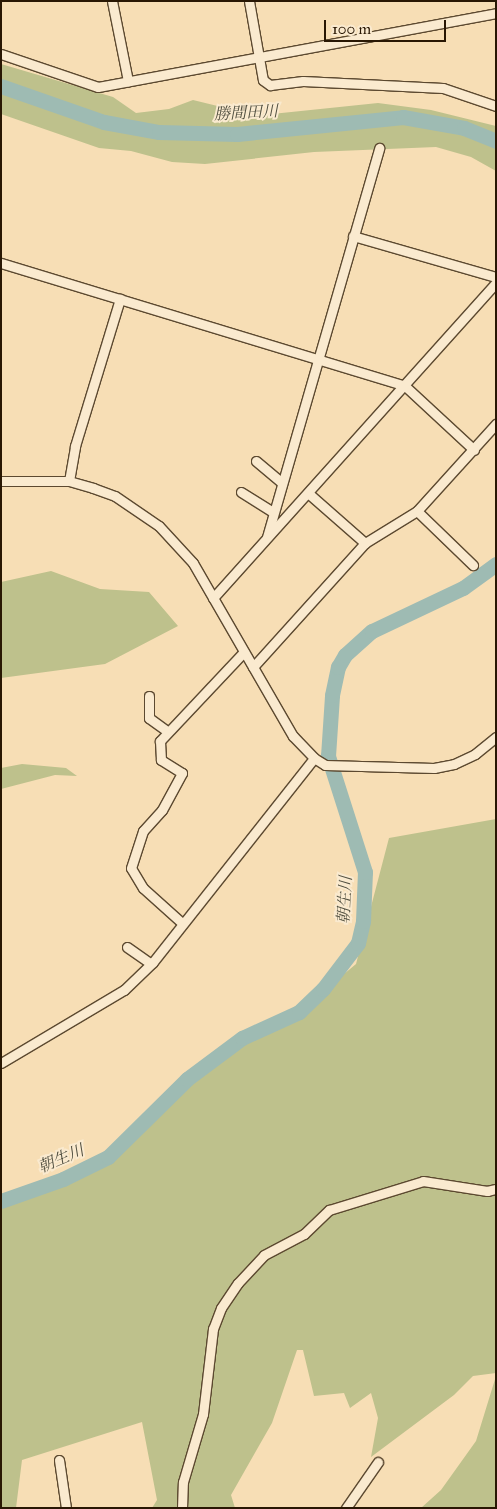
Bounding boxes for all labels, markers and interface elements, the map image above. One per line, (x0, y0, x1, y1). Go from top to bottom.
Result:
scale bar (327, 10, 450, 42)
text: 100 m (332, 20, 371, 38)
water label: 勝間田川 (214, 102, 278, 124)
water label: 朝生川 (334, 876, 356, 924)
water label: 朝生川 (35, 1141, 87, 1177)

